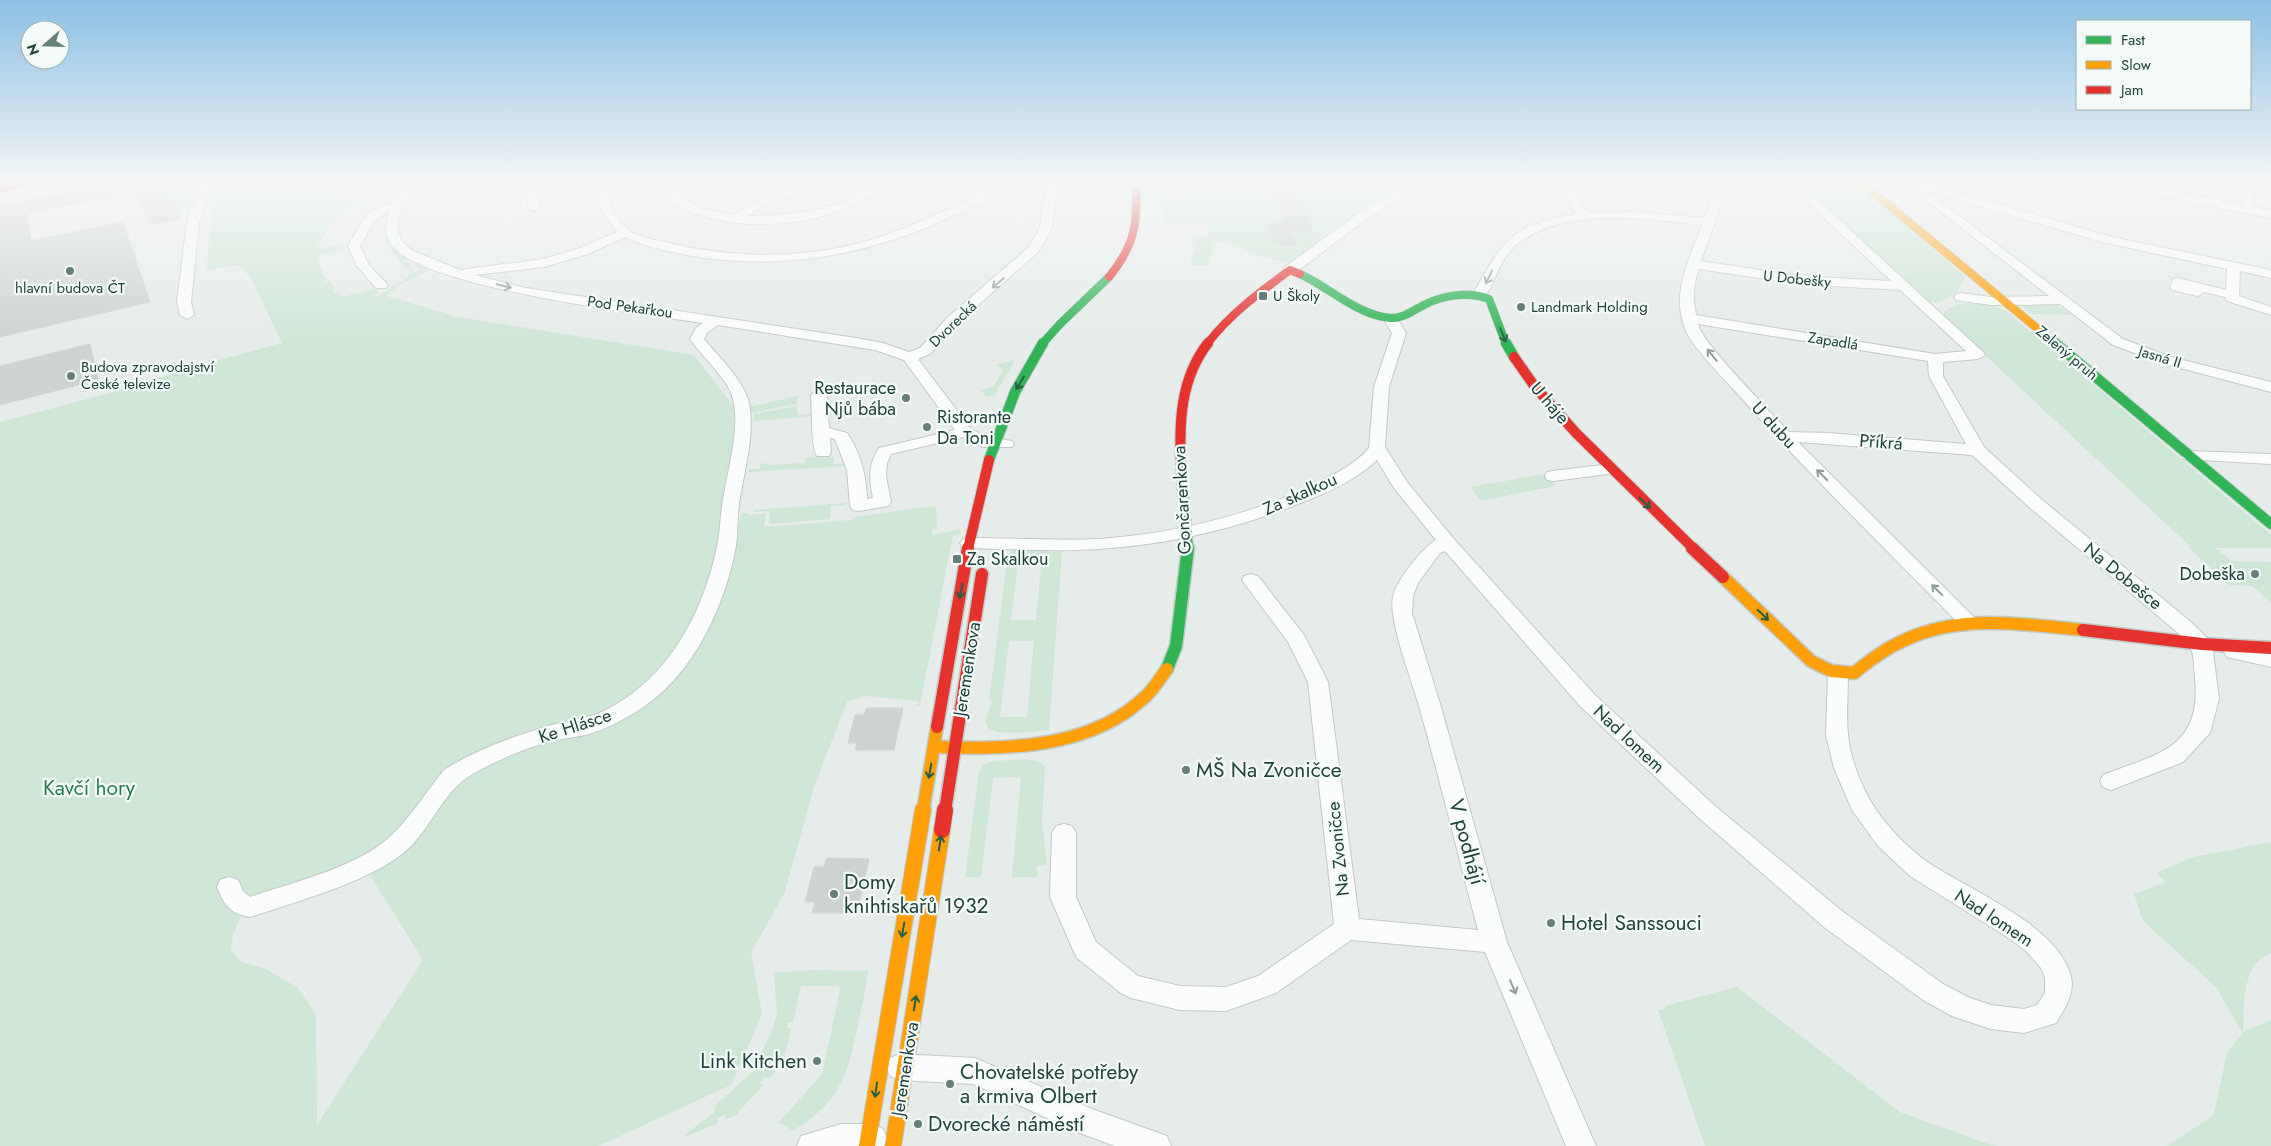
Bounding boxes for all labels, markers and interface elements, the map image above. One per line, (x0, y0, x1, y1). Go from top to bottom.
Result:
north arrow (20, 20, 70, 70)
legend (2076, 20, 2251, 110)
text: Fast (2121, 29, 2145, 51)
text: N (21, 41, 44, 58)
text: Slow (2121, 54, 2152, 76)
text: Jam (2119, 79, 2144, 101)
marker: hlavní budova ČT (64, 265, 76, 277)
street label: U Dobešky (1762, 265, 1832, 294)
one-way arrow (1483, 270, 1493, 285)
place label: hlavní budova ČT (15, 277, 125, 299)
one-way arrow (992, 277, 1005, 288)
one-way arrow (496, 282, 512, 291)
place label: U Školy (1273, 285, 1320, 307)
street label: Pod Pekařkou (586, 290, 674, 324)
marker: U Školy (1257, 290, 1269, 302)
street label: Dvorecká (924, 296, 982, 352)
place label: Landmark Holding (1531, 296, 1648, 318)
marker: Landmark Holding (1515, 301, 1527, 313)
street label: Zelený pruh (2031, 320, 2103, 386)
street label: Zapadlá (1806, 326, 1860, 356)
one-way arrow (1499, 327, 1508, 342)
street label: Jasná II (2134, 339, 2184, 374)
one-way arrow (1706, 349, 1717, 362)
place label: Budova zpravodajství České televize (81, 356, 215, 395)
marker: Budova zpravodajství České televize (65, 370, 77, 382)
place label: Restaurace Njů bába (814, 375, 896, 422)
one-way arrow (1014, 375, 1024, 389)
street label: U háje (1524, 376, 1576, 430)
marker: Restaurace Njů bába (900, 392, 912, 404)
street label: U dubu (1745, 396, 1803, 454)
place label: Ristorante Da Toni (937, 404, 1011, 451)
marker: Ristorante Da Toni (921, 421, 933, 433)
street label: Příkrá (1859, 428, 1903, 456)
street label: Gončarenkova (1166, 445, 1198, 555)
street label: Za skalkou (1259, 466, 1341, 522)
one-way arrow (1815, 469, 1828, 481)
one-way arrow (1639, 497, 1652, 509)
street label: Na Dobešce (2078, 536, 2168, 616)
place label: Za Skalkou (967, 546, 1048, 572)
marker: Za Skalkou (951, 553, 963, 565)
place label: Dobeška (2180, 561, 2245, 587)
marker: Dobeška (2249, 568, 2261, 580)
one-way arrow (956, 582, 966, 598)
one-way arrow (1931, 584, 1943, 596)
one-way arrow (1756, 609, 1769, 621)
street label: Jeremenkova (946, 620, 987, 720)
street label: Nad lomem (1587, 699, 1671, 779)
street label: Ke Hlásce (535, 702, 615, 750)
place label: MŠ Na Zvoničce (1196, 755, 1342, 785)
one-way arrow (925, 763, 935, 779)
marker: MŠ Na Zvoničce (1180, 764, 1192, 776)
park label: Kavčí hory (43, 773, 136, 803)
street label: V podhájí (1441, 796, 1493, 890)
street label: Na Zvoničce (1320, 800, 1356, 898)
one-way arrow (936, 835, 946, 851)
place label: Domy knihtiskařů 1932 (844, 867, 989, 921)
street label: Nad lomem (1949, 883, 2039, 953)
marker: Domy knihtiskařů 1932 (828, 888, 840, 900)
place label: Hotel Sanssouci (1561, 908, 1702, 938)
marker: Hotel Sanssouci (1545, 917, 1557, 929)
one-way arrow (897, 921, 907, 937)
one-way arrow (1509, 979, 1519, 994)
one-way arrow (910, 996, 920, 1012)
street label: Jeremenkova (884, 1020, 925, 1120)
place label: Link Kitchen (700, 1046, 807, 1076)
marker: Link Kitchen (811, 1055, 823, 1067)
place label: Chovatelské potřeby a krmiva Olbert (960, 1057, 1139, 1111)
marker: Chovatelské potřeby a krmiva Olbert (944, 1078, 956, 1090)
one-way arrow (870, 1082, 880, 1098)
place label: Dvorecké náměstí (928, 1109, 1086, 1139)
marker: Dvorecké náměstí (912, 1118, 924, 1130)

